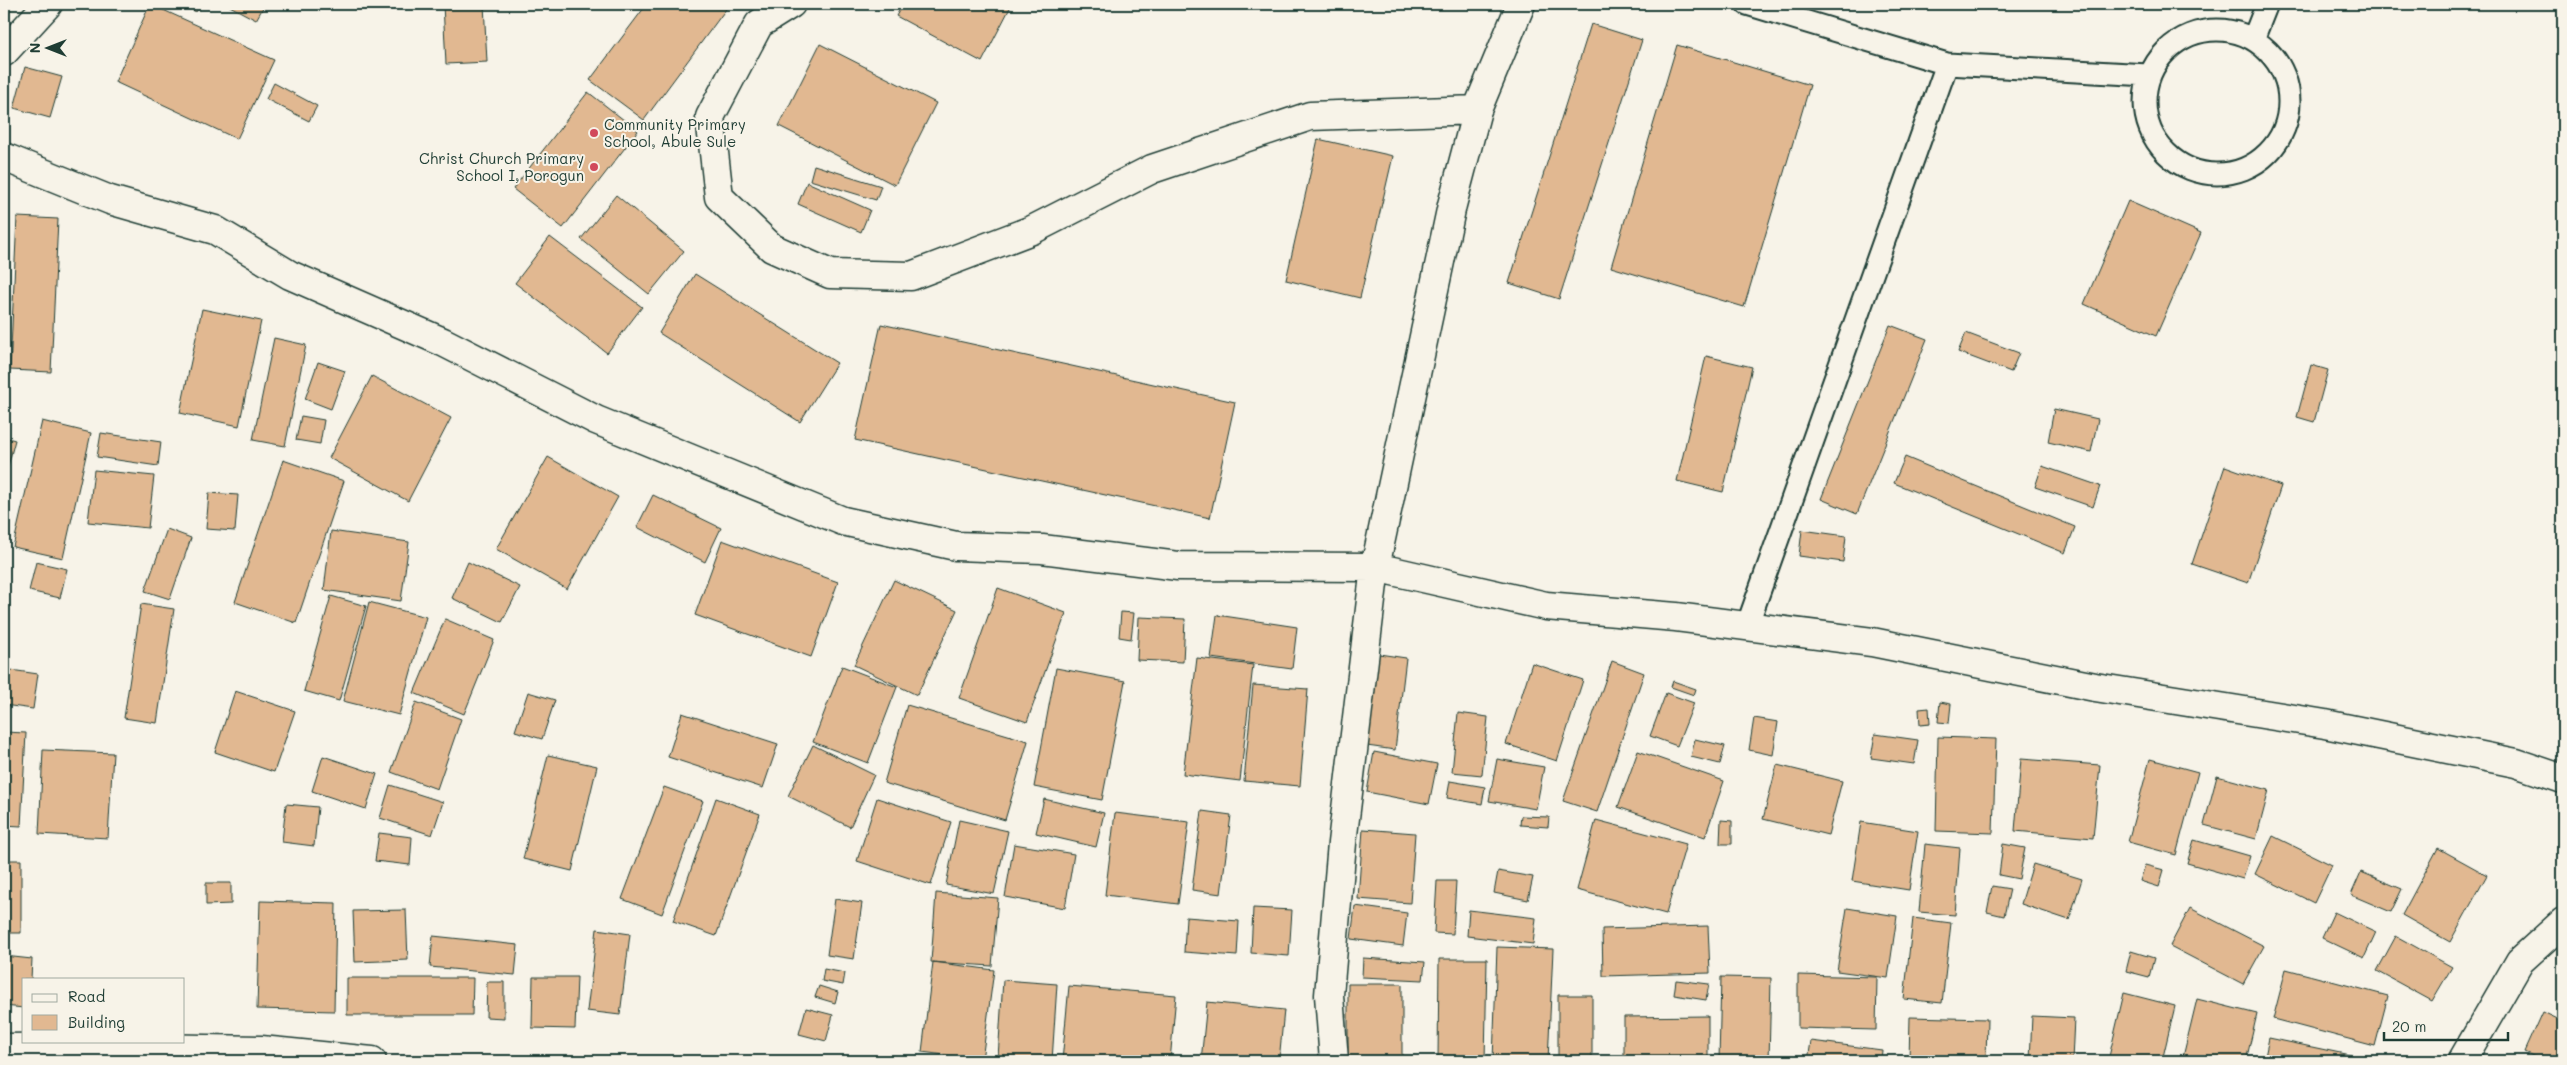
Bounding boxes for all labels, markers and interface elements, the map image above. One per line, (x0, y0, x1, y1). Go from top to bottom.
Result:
north arrow (22, 22, 72, 72)
text: N (25, 43, 44, 53)
place label: Community Primary School, Abule Sule (604, 114, 746, 151)
marker: Community Primary School, Abule Sule (588, 127, 600, 139)
place label: Christ Church Primary School I, Porogun (419, 148, 584, 185)
marker: Christ Church Primary School I, Porogun (588, 161, 600, 173)
legend (22, 978, 185, 1042)
text: Road (68, 986, 105, 1006)
scale bar (2384, 1010, 2508, 1042)
text: Building (68, 1012, 125, 1032)
text: 20 m (2392, 1016, 2426, 1036)

